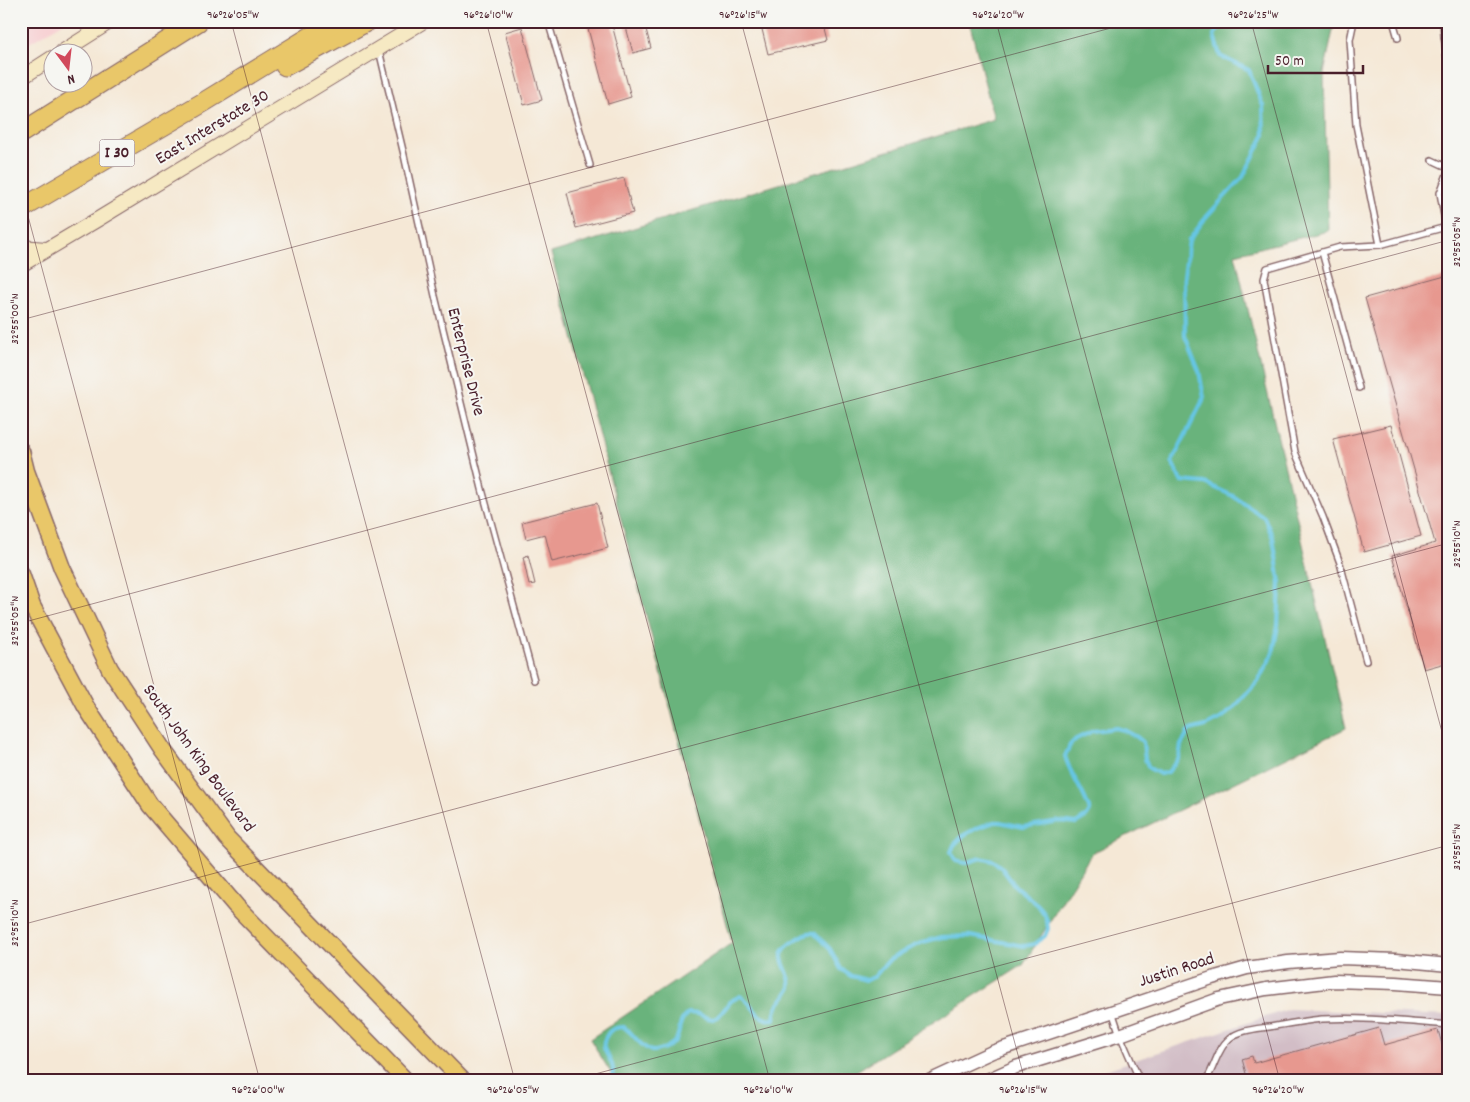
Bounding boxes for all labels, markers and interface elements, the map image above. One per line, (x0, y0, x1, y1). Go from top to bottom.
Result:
text: 96°26'05"W (207, 7, 259, 24)
text: 96°26'10"W (463, 7, 513, 24)
text: 96°26'15"W (719, 7, 767, 24)
text: 96°26'20"W (972, 7, 1024, 24)
text: 96°26'25"W (1228, 7, 1278, 24)
north arrow (42, 42, 92, 92)
scale bar (1268, 42, 1362, 74)
text: 50 m (1275, 51, 1304, 73)
text: N (65, 68, 77, 89)
street label: East Interstate 30 (151, 84, 275, 172)
road number: I 30 (100, 140, 134, 167)
text: 32°55'05"N (1449, 217, 1466, 267)
text: 32°55'00"N (7, 293, 24, 345)
street label: Enterprise Drive (440, 305, 490, 419)
text: 32°55'10"N (1449, 520, 1466, 568)
text: 32°55'05"N (7, 596, 24, 646)
street label: South John King Boulevard (136, 680, 260, 838)
text: 32°55'15"N (1449, 824, 1466, 870)
text: 32°55'10"N (7, 899, 24, 947)
street label: Justin Road (1136, 947, 1218, 995)
text: 96°26'00"W (232, 1082, 285, 1099)
text: 96°26'05"W (487, 1082, 539, 1099)
text: 96°26'10"W (743, 1082, 793, 1099)
text: 96°26'15"W (999, 1082, 1047, 1099)
text: 96°26'20"W (1252, 1082, 1304, 1099)

